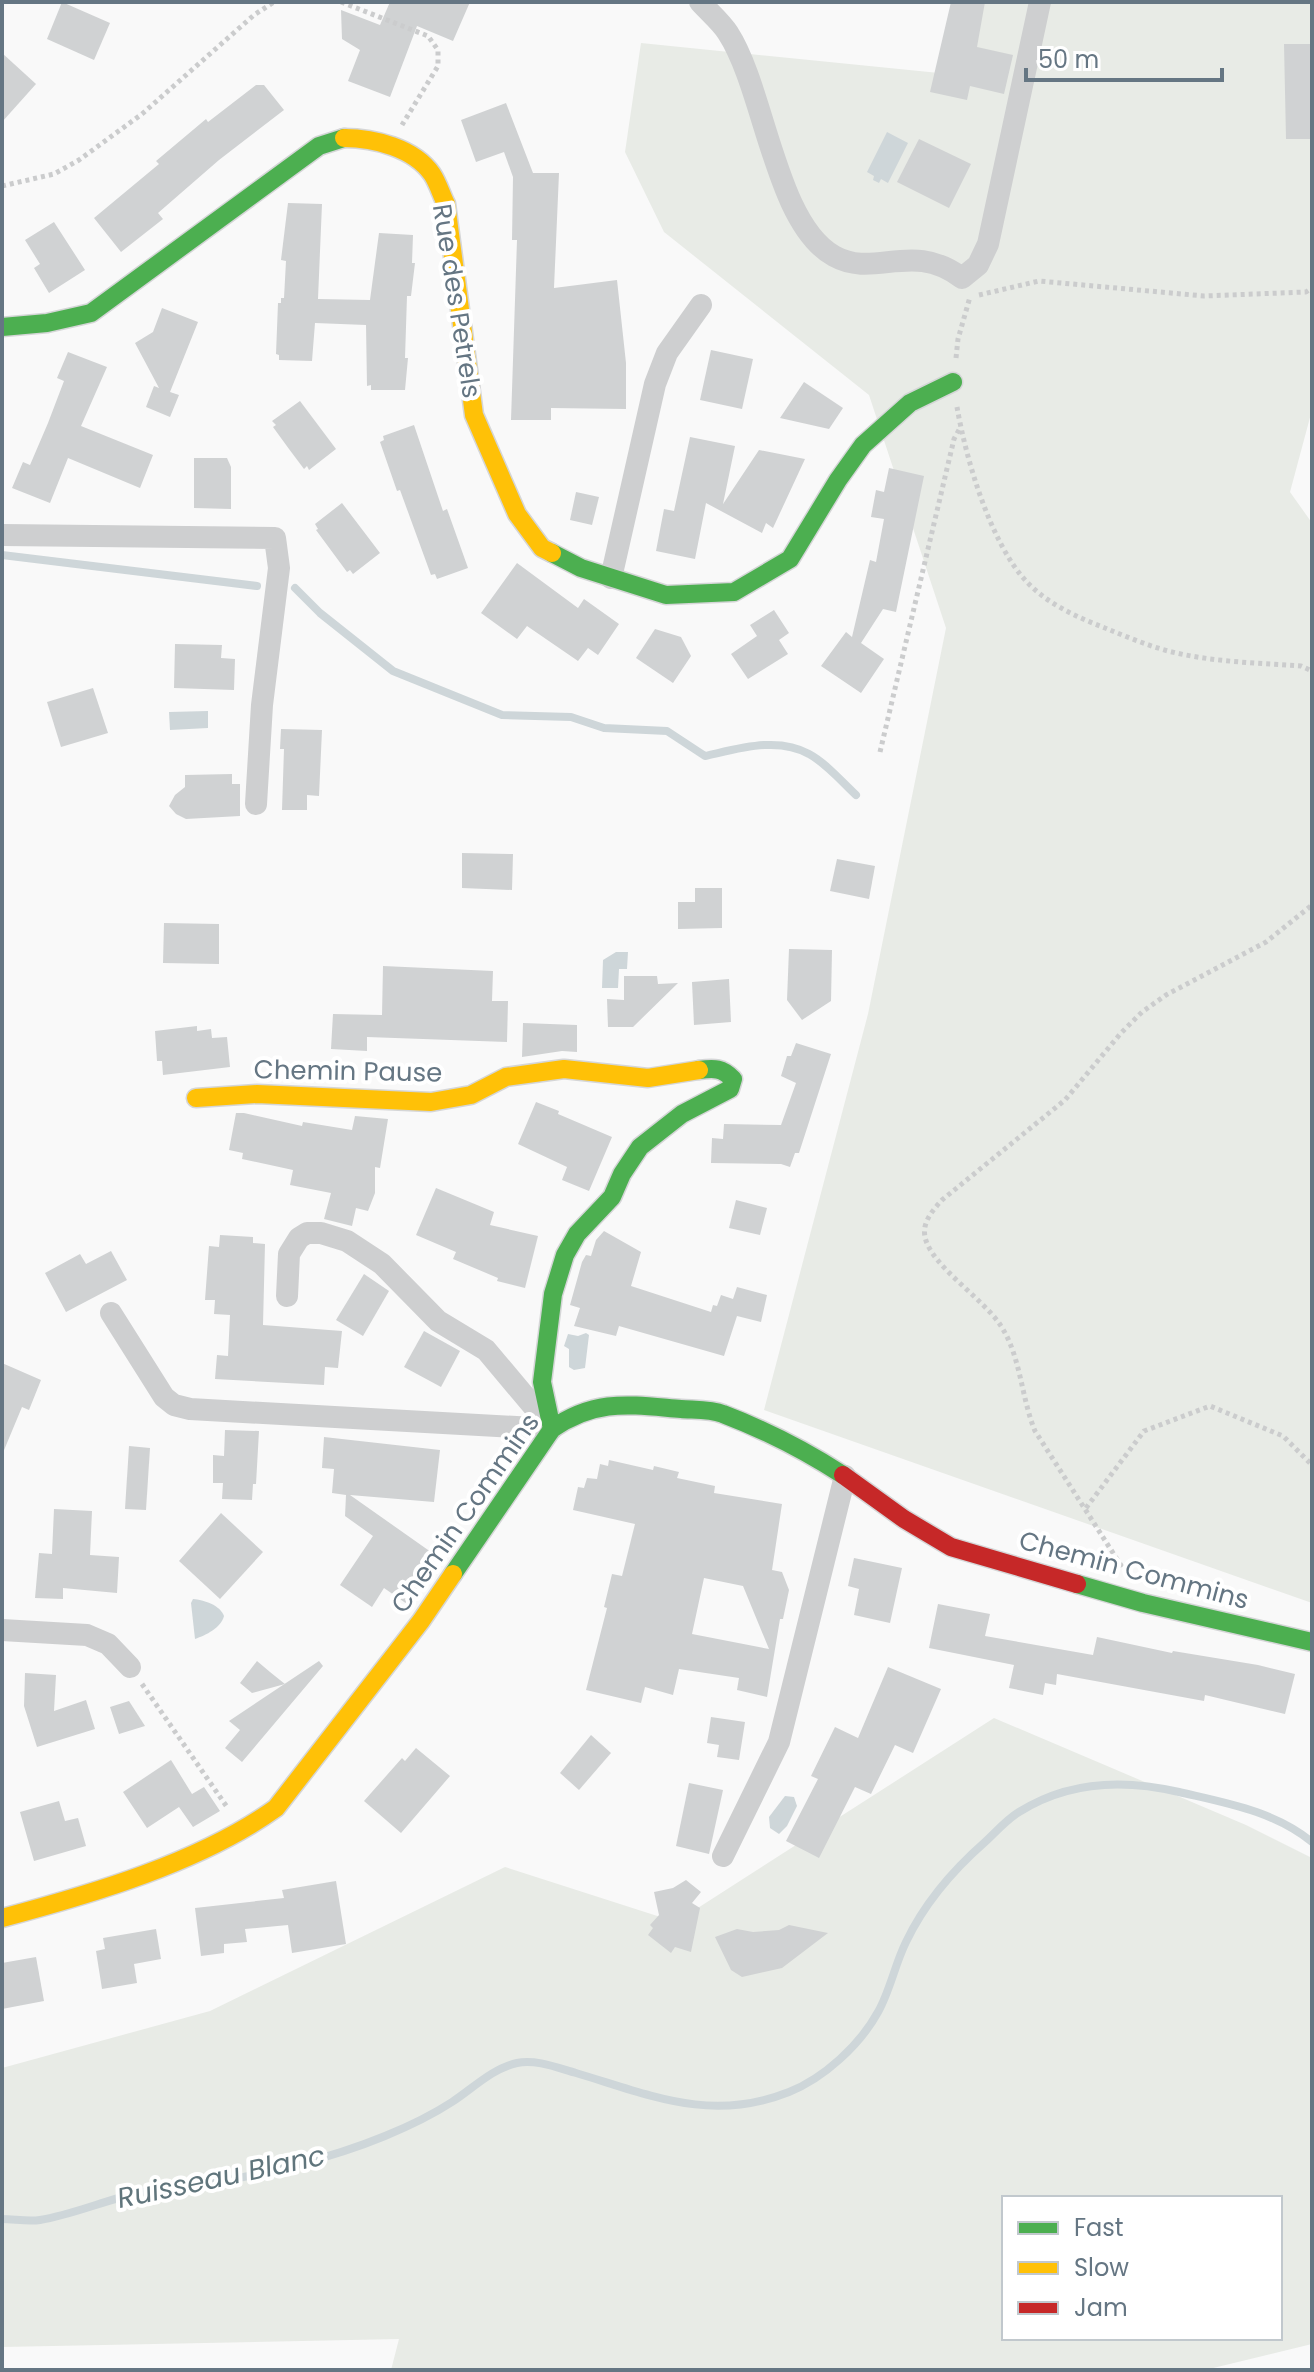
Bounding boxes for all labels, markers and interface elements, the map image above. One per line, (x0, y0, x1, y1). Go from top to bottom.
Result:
scale bar (1026, 32, 1222, 82)
text: 50 m (1038, 43, 1099, 76)
street label: Rue des Petrels (424, 201, 490, 401)
street label: Chemin Pause (253, 1051, 443, 1091)
street label: Chemin Commins (382, 1406, 548, 1620)
street label: Chemin Commins (1015, 1522, 1253, 1618)
water label: Ruisseau Blanc (113, 2136, 329, 2218)
legend (1002, 2196, 1282, 2340)
text: Fast (1074, 2211, 1124, 2244)
text: Slow (1074, 2251, 1129, 2284)
text: Jam (1074, 2291, 1128, 2324)

